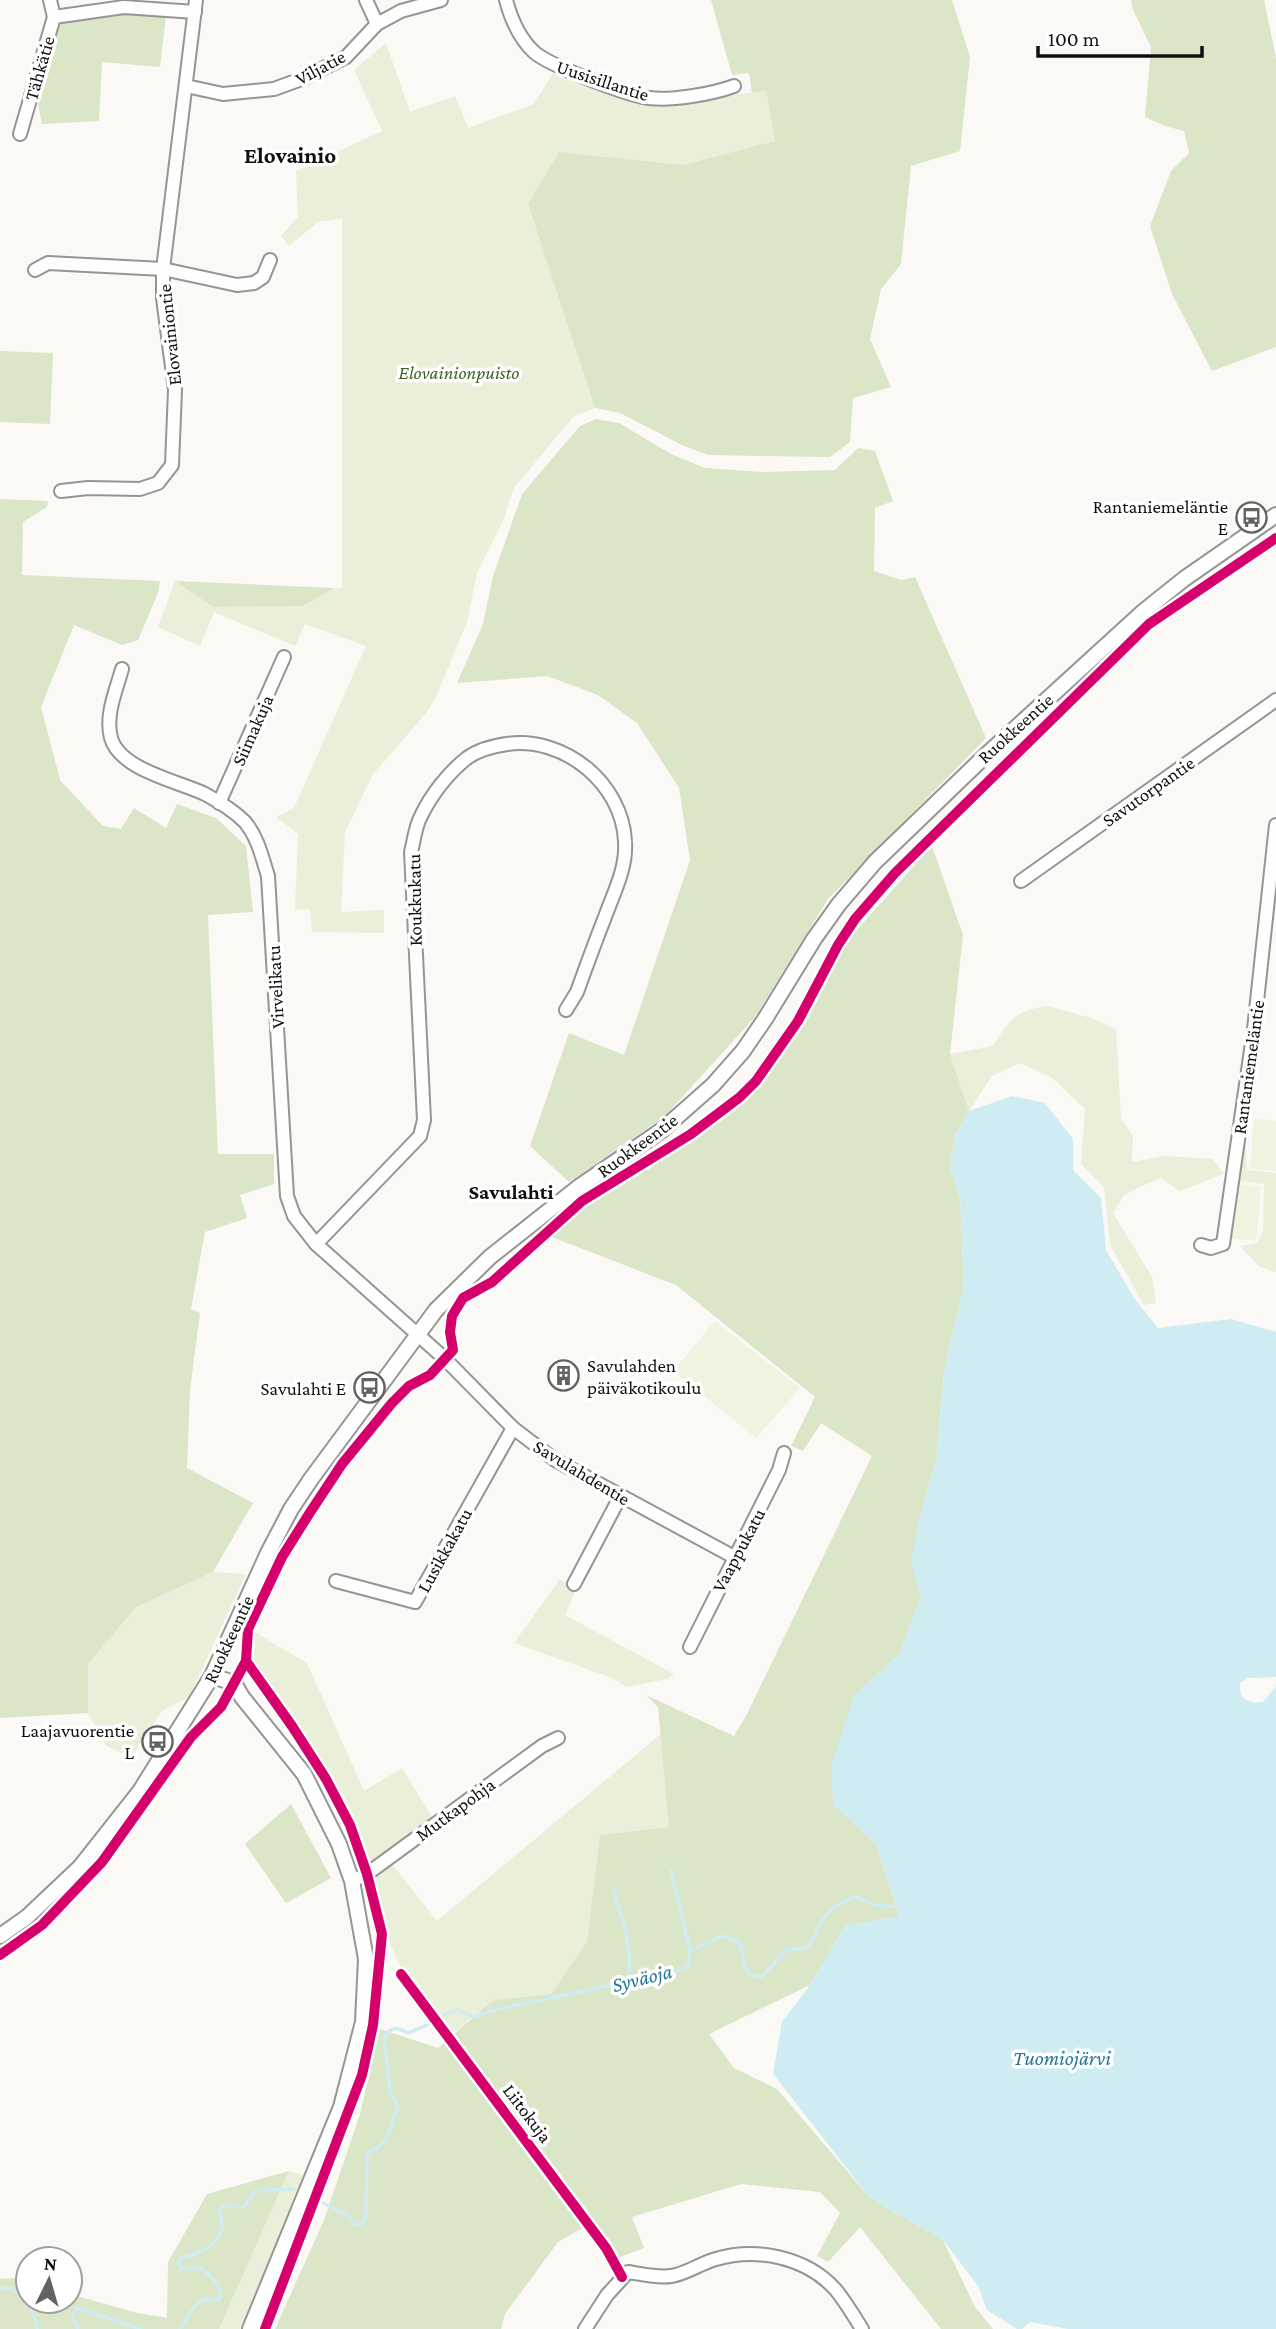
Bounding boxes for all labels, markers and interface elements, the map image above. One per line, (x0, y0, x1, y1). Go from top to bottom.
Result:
scale bar (1038, 14, 1202, 58)
text: 100 m (1048, 27, 1100, 51)
street label: Tähkätie (20, 33, 59, 103)
street label: Viljatie (292, 46, 349, 90)
street label: Uusisillantie (554, 56, 652, 105)
district label: Elovainio (244, 142, 336, 168)
street label: Elovainiontie (154, 283, 185, 387)
park label: Elovainionpuisto (399, 362, 519, 383)
place label: Rantaniemeläntie E (1093, 496, 1228, 539)
bus stop icon: Rantaniemeläntie E (1234, 500, 1268, 534)
street label: Ruokkeentie (973, 689, 1057, 768)
street label: Siimakuja (228, 691, 278, 769)
street label: Savutorpantie (1098, 752, 1198, 831)
street label: Koukkukatu (403, 854, 426, 946)
street label: Virvelikatu (263, 945, 288, 1029)
street label: Rantaniemeläntie (1229, 999, 1268, 1135)
street label: Ruokkeentie (593, 1109, 682, 1182)
district label: Savulahti (469, 1180, 553, 1204)
place label: Savulahden päiväkotikoulu (587, 1355, 701, 1398)
building icon: Savulahden päiväkotikoulu (547, 1359, 581, 1393)
bus stop icon: Savulahti E (352, 1371, 386, 1405)
place label: Savulahti E (260, 1378, 346, 1399)
street label: Savulahdentie (530, 1435, 634, 1509)
street label: Lusikkakatu (413, 1505, 476, 1596)
street label: Vaappukatu (708, 1505, 769, 1596)
street label: Ruokkeentie (199, 1592, 258, 1686)
place label: Laajavuorentie L (21, 1720, 135, 1763)
bus stop icon: Laajavuorentie L (140, 1724, 174, 1758)
street label: Mutkapohja (412, 1773, 500, 1846)
water label: Syväoja (609, 1959, 675, 1997)
water label: Tuomiojärvi (1013, 2046, 1111, 2070)
street label: Liitokuja (498, 2080, 556, 2147)
north arrow (14, 2245, 84, 2315)
text: N (43, 2253, 58, 2275)

